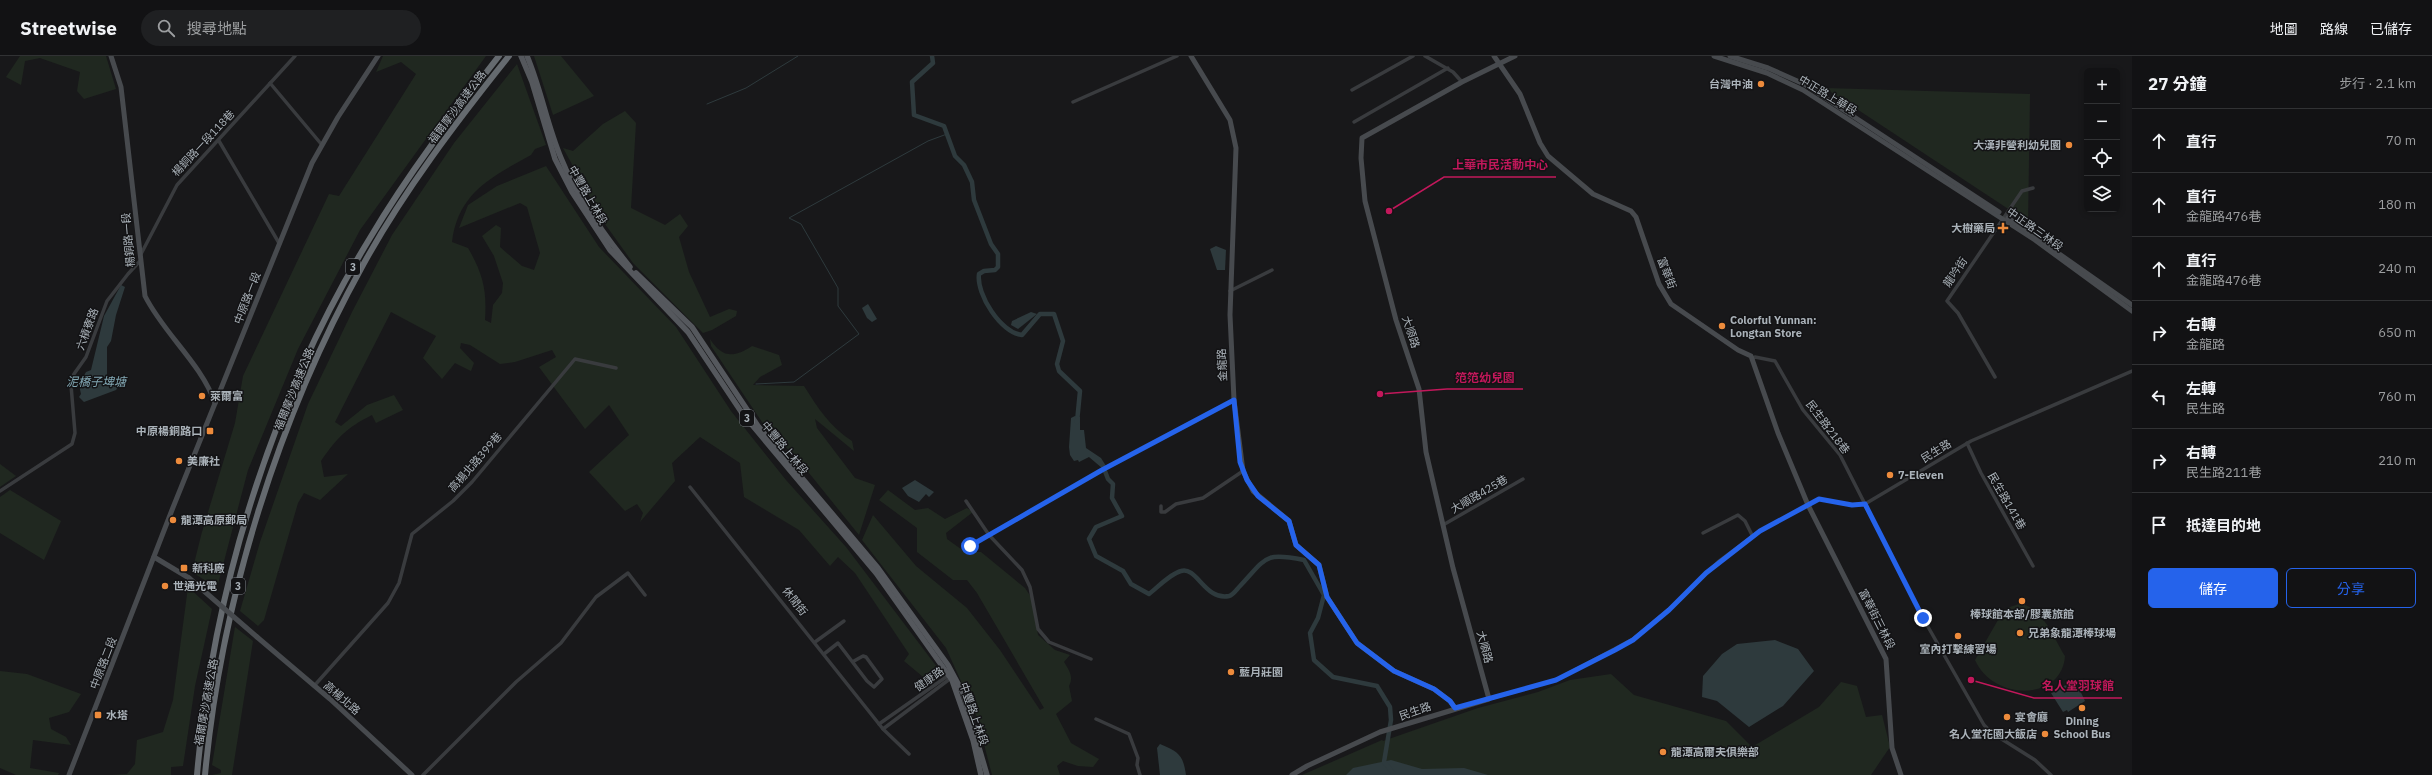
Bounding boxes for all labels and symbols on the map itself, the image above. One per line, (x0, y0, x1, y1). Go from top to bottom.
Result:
street label: 福爾摩沙高速公路 (425, 68, 489, 146)
street label: 中正路上華段 (1796, 72, 1860, 118)
place label: 台灣中油 (1709, 77, 1753, 91)
marker: 台灣中油 (1756, 79, 1766, 89)
street label: 楊銅路一段118巷 (169, 107, 237, 179)
place label: 大漢非營利幼兒園 (1973, 138, 2061, 152)
marker: 大漢非營利幼兒園 (2064, 140, 2074, 150)
callout: 上華市民活動中心 (1444, 153, 1556, 177)
text: 上華市民活動中心 (1452, 157, 1548, 172)
street label: 中豐路上林段 (565, 163, 611, 227)
street label: 中正路三林段 (2004, 204, 2066, 254)
street label: 楊銅路一段 (119, 212, 137, 268)
place label: 大樹藥局 (1951, 221, 1995, 235)
marker: 大樹藥局 (1998, 223, 2008, 233)
street label: 龍吟街 (1940, 254, 1970, 290)
street label: 富華街 (1655, 255, 1679, 291)
road number: 3 (346, 259, 360, 275)
street label: 中原路一段 (231, 270, 263, 326)
street label: 六槓寮路 (73, 306, 101, 352)
place label: Colorful Yunnan: Longtan Store (1730, 313, 1817, 340)
street label: 大順路 (1399, 314, 1423, 350)
marker: Colorful Yunnan: Longtan Store (1717, 321, 1727, 331)
street label: 福爾摩沙高速公路 (271, 346, 317, 432)
street label: 金龍路 (1214, 348, 1230, 382)
callout: 笵笵幼兒園 (1447, 365, 1523, 389)
text: 笵笵幼兒園 (1455, 370, 1515, 385)
water label: 泥橋子埤塘 (66, 374, 128, 389)
place label: 萊爾富 (210, 389, 243, 403)
marker: 萊爾富 (197, 391, 207, 401)
street label: 民生路218巷 (1803, 397, 1853, 457)
road number: 3 (740, 410, 754, 426)
street label: 中豐路上林段 (758, 418, 812, 478)
place label: 中原楊銅路口 (136, 424, 202, 438)
marker: 中原楊銅路口 (205, 426, 215, 436)
street label: 高楊北路399巷 (445, 429, 505, 495)
street label: 民生路 (1918, 437, 1954, 465)
place label: 美廉社 (187, 454, 220, 468)
marker: 美廉社 (174, 456, 184, 466)
place label: 7-Eleven (1898, 468, 1944, 482)
marker: 7-Eleven (1885, 470, 1895, 480)
street label: 民生路141巷 (1985, 470, 2029, 532)
street label: 大順路425巷 (1448, 472, 1510, 516)
place label: 龍潭高原郵局 (181, 513, 247, 527)
marker: 龍潭高原郵局 (168, 515, 178, 525)
route start (961, 537, 979, 555)
place label: 新科廠 (192, 561, 225, 575)
marker: 新科廠 (179, 563, 189, 573)
road number: 3 (231, 578, 245, 594)
place label: 世通光電 (173, 579, 217, 593)
marker: 世通光電 (160, 581, 170, 591)
street label: 休閒街 (779, 584, 811, 618)
street label: 富華街三林段 (1856, 586, 1898, 652)
marker: 棒球館本部/膠囊旅館 (2017, 596, 2027, 606)
place label: 棒球館本部/膠囊旅館 (1970, 607, 2074, 621)
route end (1914, 609, 1932, 627)
place label: 兄弟象龍潭棒球場 (2028, 626, 2116, 640)
marker: 兄弟象龍潭棒球場 (2015, 628, 2025, 638)
street label: 大順路 (1474, 629, 1496, 665)
marker: 室內打擊練習場 (1953, 631, 1963, 641)
street label: 中原路二段 (87, 635, 119, 691)
place label: 室內打擊練習場 (1920, 642, 1997, 656)
street label: 福爾摩沙高速公路 (191, 657, 221, 747)
street label: 健康路 (911, 664, 947, 694)
place label: 藍月莊園 (1239, 665, 1283, 679)
marker: 藍月莊園 (1226, 667, 1236, 677)
callout: 名人堂羽球館 (2034, 674, 2122, 698)
street label: 高楊北路 (321, 678, 363, 718)
text: 名人堂羽球館 (2042, 678, 2114, 693)
street label: 中豐路上林段 (957, 681, 991, 747)
street label: 民生路 (1397, 699, 1433, 723)
marker: Dining School Bus (2077, 703, 2087, 713)
place label: 水塔 (106, 708, 128, 722)
marker: 水塔 (93, 710, 103, 720)
place label: 宴會廳 (2015, 710, 2048, 724)
marker: 宴會廳 (2002, 712, 2012, 722)
place label: Dining School Bus (2054, 714, 2111, 741)
place label: 名人堂花園大飯店 (1949, 727, 2037, 741)
marker: 名人堂花園大飯店 (2040, 729, 2050, 739)
place label: 龍潭高爾夫俱樂部 (1671, 745, 1759, 759)
marker: 龍潭高爾夫俱樂部 (1658, 747, 1668, 757)

